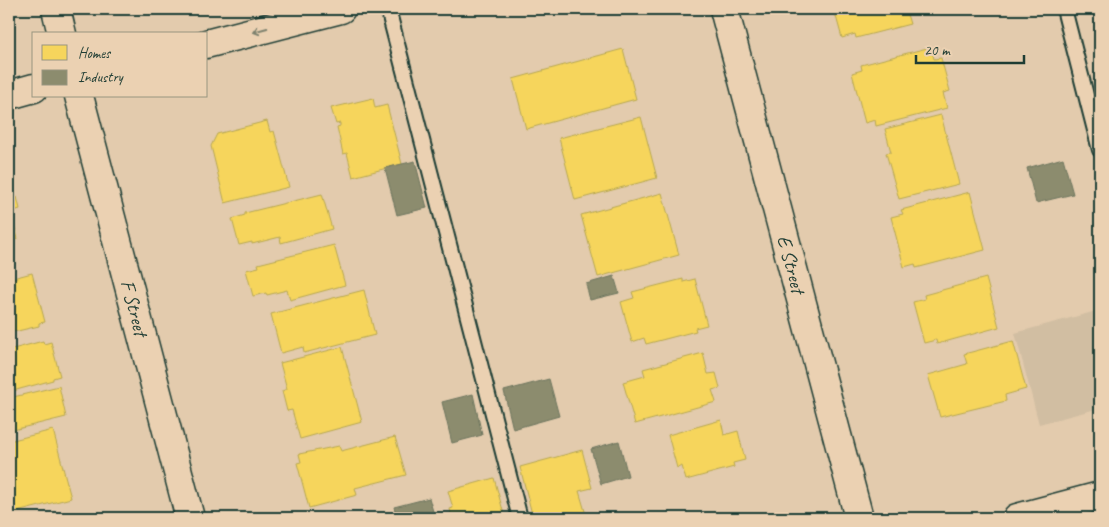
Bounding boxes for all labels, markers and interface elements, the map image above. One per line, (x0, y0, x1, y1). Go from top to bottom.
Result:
one-way arrow (253, 26, 269, 35)
legend (32, 32, 208, 98)
scale bar (916, 32, 1024, 64)
text: 20 m (924, 41, 951, 60)
text: Homes (78, 44, 112, 63)
text: Industry (78, 68, 125, 87)
street label: E Street (772, 233, 812, 299)
street label: F Street (115, 277, 154, 342)

